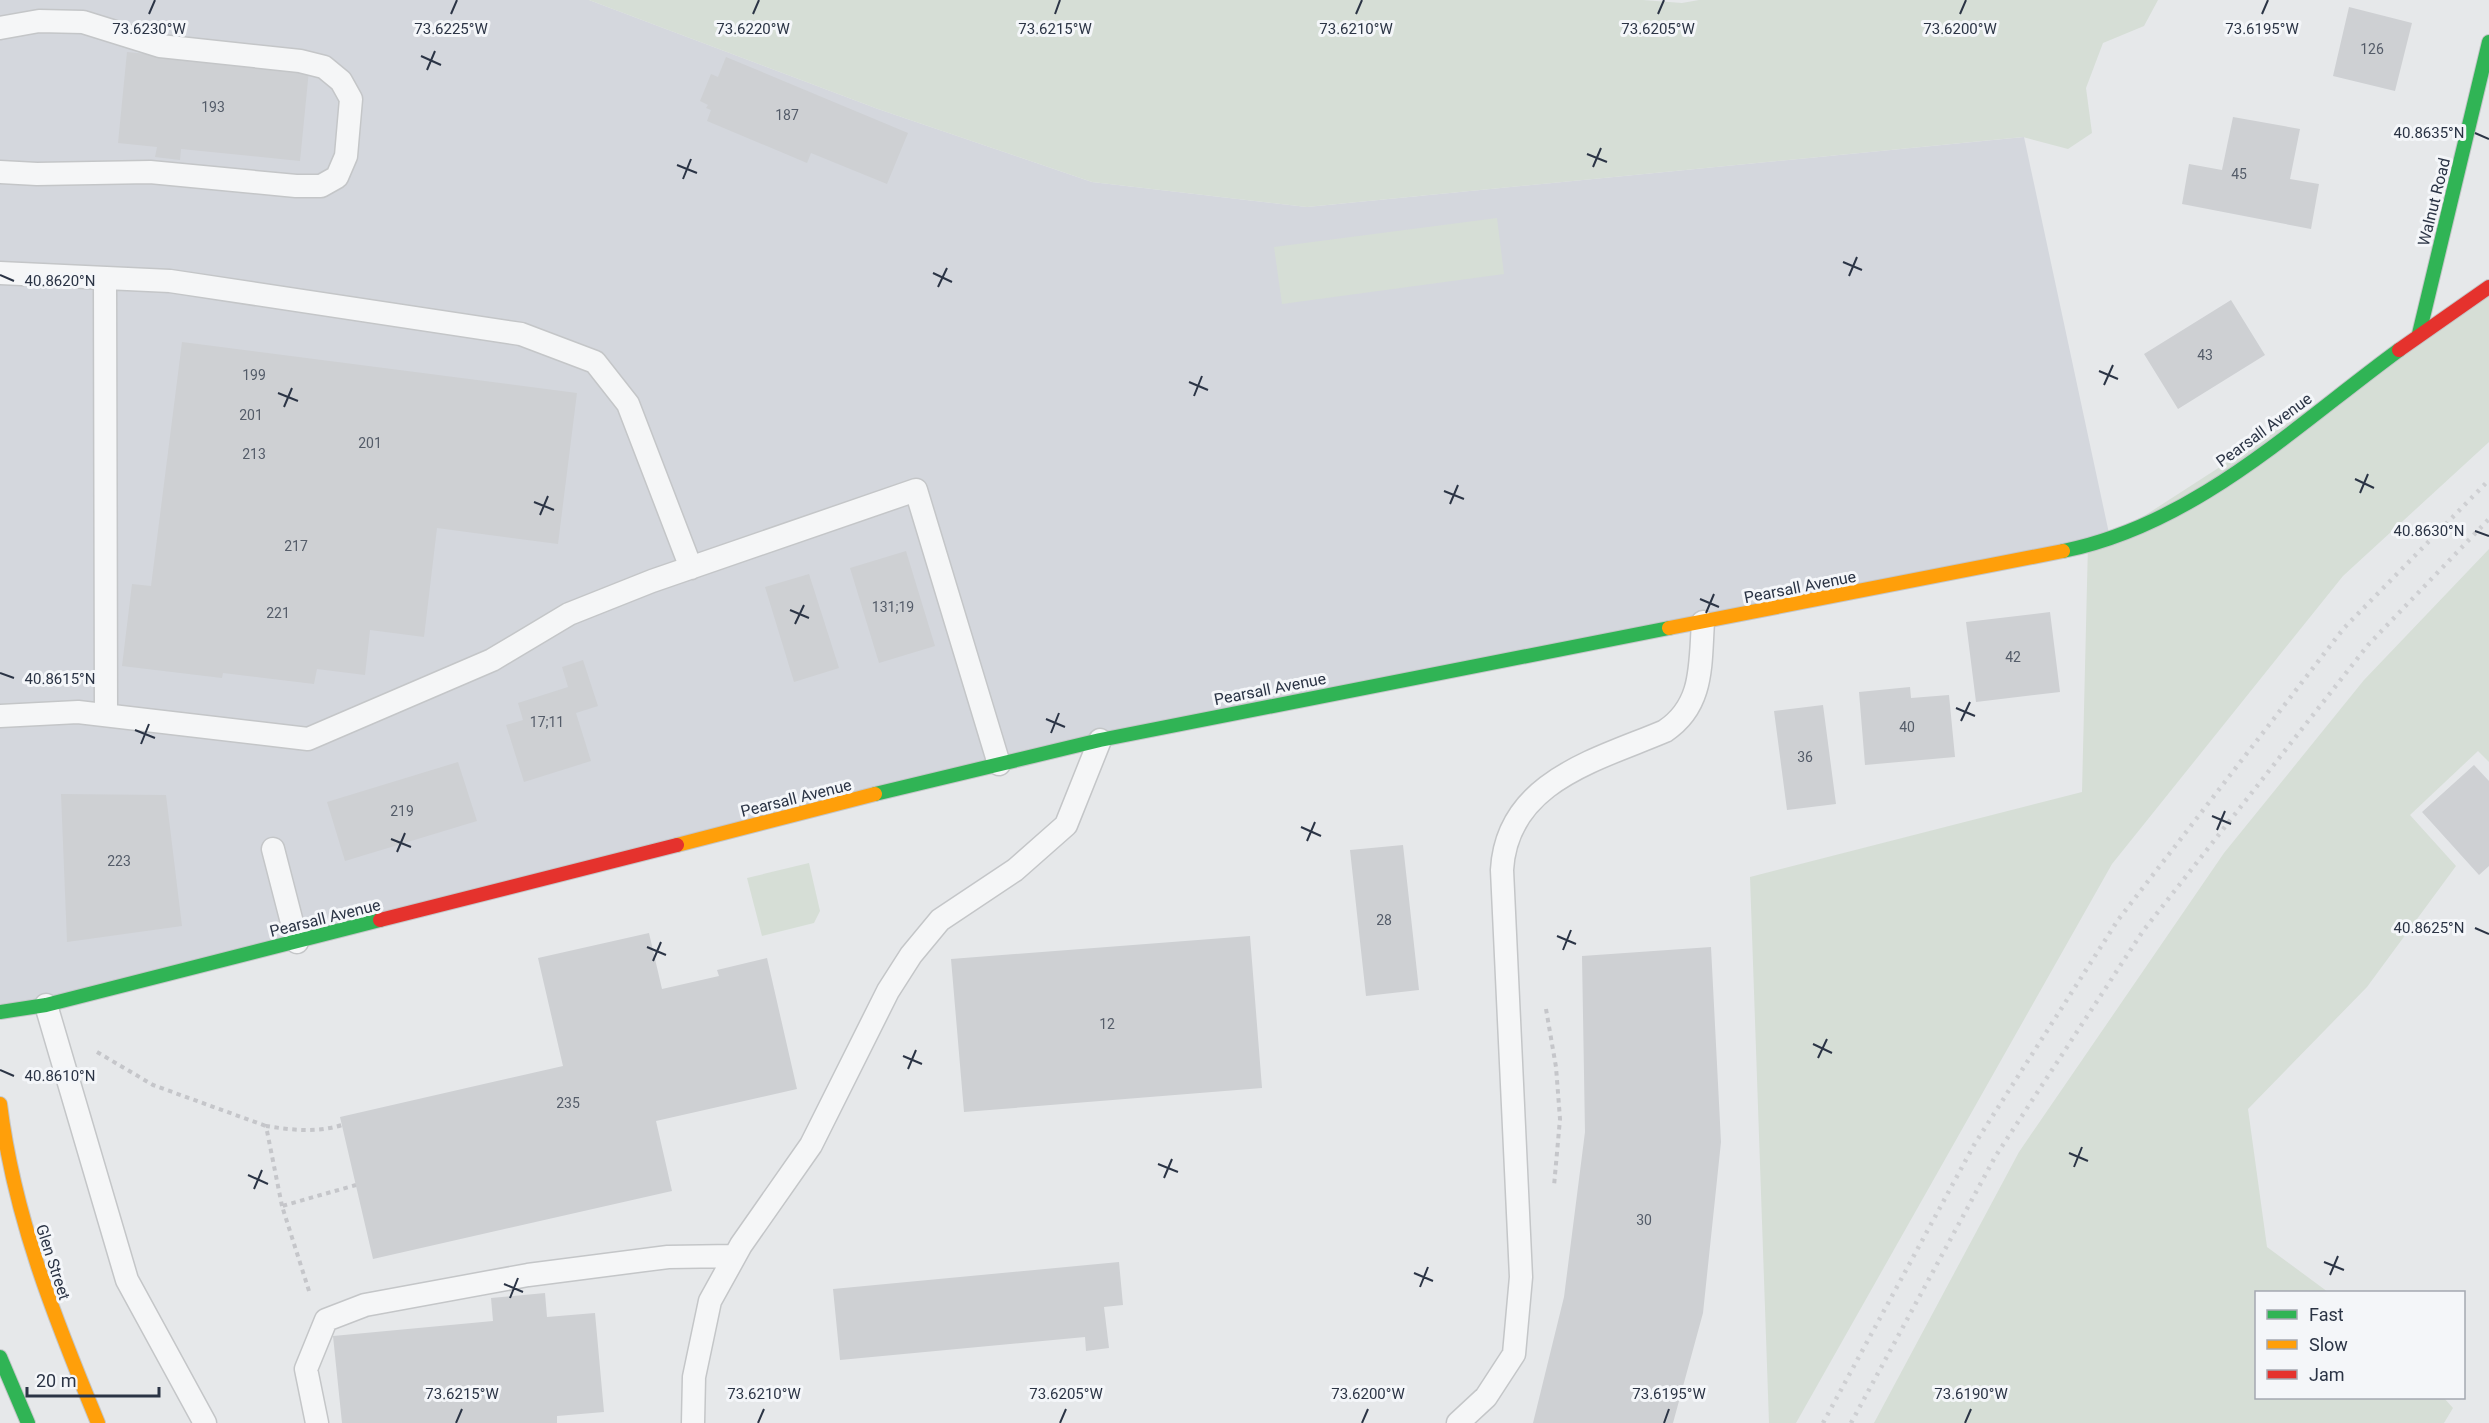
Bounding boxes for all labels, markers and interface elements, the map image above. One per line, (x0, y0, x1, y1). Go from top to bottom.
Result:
text: 73.6230°W (112, 20, 186, 38)
text: 73.6225°W (414, 20, 488, 38)
text: 73.6220°W (716, 20, 790, 38)
text: 73.6215°W (1018, 20, 1092, 38)
text: 73.6210°W (1319, 20, 1393, 38)
text: 73.6205°W (1621, 20, 1695, 38)
text: 73.6200°W (1923, 20, 1997, 38)
text: 73.6195°W (2225, 20, 2299, 38)
house number: 126 (2360, 41, 2384, 57)
house number: 193 (201, 99, 225, 115)
house number: 187 (775, 107, 799, 123)
text: 40.8635°N (2394, 124, 2464, 142)
street label: Walnut Road (2414, 156, 2454, 248)
house number: 45 (2231, 166, 2247, 182)
text: 40.8620°N (25, 272, 95, 290)
house number: 43 (2197, 347, 2213, 363)
house number: 199 (242, 367, 266, 383)
street label: Pearsall Avenue (2212, 389, 2316, 471)
house number: 201 (239, 407, 263, 423)
house number: 201 (358, 435, 382, 451)
house number: 213 (242, 446, 266, 462)
text: 40.8630°N (2394, 522, 2464, 540)
house number: 217 (284, 538, 308, 554)
street label: Pearsall Avenue (1742, 567, 1858, 607)
house number: 131;19 (872, 599, 914, 615)
house number: 221 (266, 605, 290, 621)
house number: 42 (2005, 649, 2021, 665)
street label: Pearsall Avenue (1212, 669, 1328, 709)
text: 40.8615°N (25, 670, 95, 688)
house number: 17;11 (530, 714, 564, 730)
house number: 40 (1899, 719, 1915, 735)
house number: 36 (1797, 749, 1813, 765)
street label: Pearsall Avenue (739, 775, 853, 821)
house number: 219 (390, 803, 414, 819)
house number: 223 (107, 853, 131, 869)
street label: Pearsall Avenue (268, 895, 382, 941)
house number: 28 (1376, 912, 1392, 928)
text: 40.8625°N (2394, 919, 2464, 937)
house number: 12 (1099, 1016, 1115, 1032)
text: 40.8610°N (25, 1067, 95, 1085)
house number: 235 (556, 1095, 580, 1111)
house number: 30 (1636, 1212, 1652, 1228)
street label: Glen Street (32, 1222, 74, 1302)
legend (2255, 1291, 2465, 1399)
text: Fast (2309, 1304, 2344, 1325)
text: Slow (2309, 1334, 2348, 1355)
scale bar (27, 1360, 159, 1398)
text: Jam (2309, 1364, 2345, 1385)
text: 20 m (36, 1370, 76, 1391)
text: 73.6215°W (425, 1385, 499, 1403)
text: 73.6210°W (727, 1385, 801, 1403)
text: 73.6205°W (1029, 1385, 1103, 1403)
text: 73.6200°W (1331, 1385, 1405, 1403)
text: 73.6195°W (1632, 1385, 1706, 1403)
text: 73.6190°W (1934, 1385, 2008, 1403)

